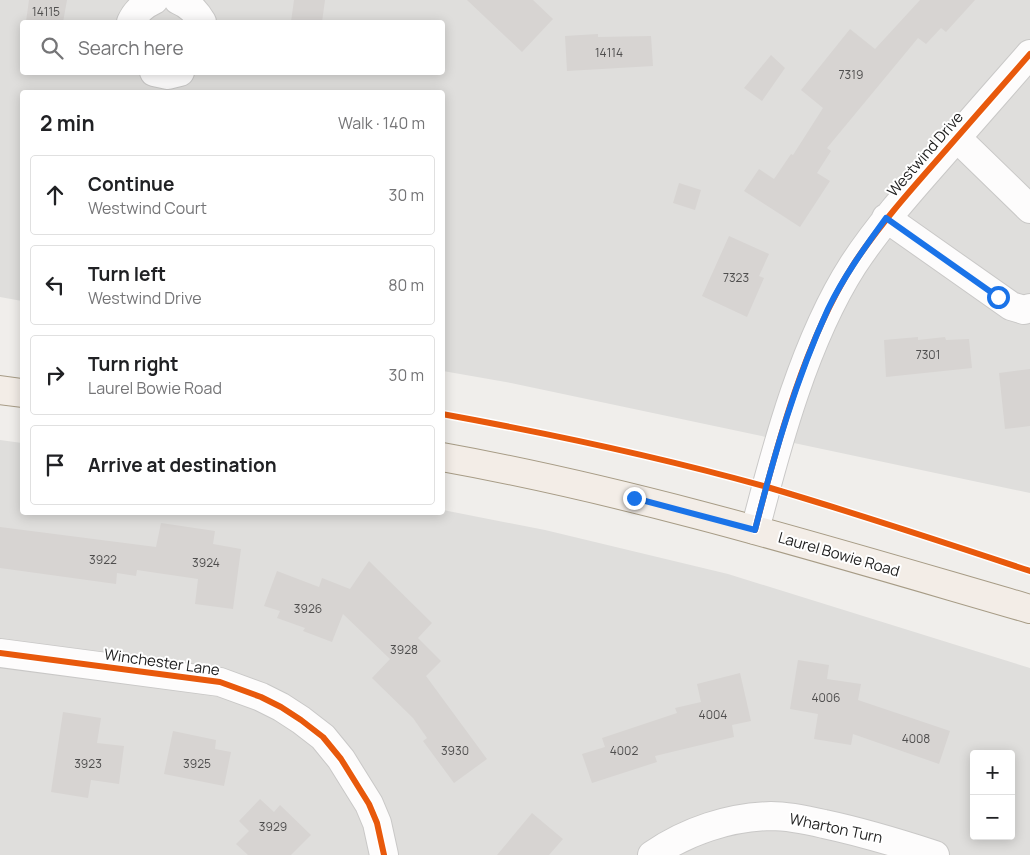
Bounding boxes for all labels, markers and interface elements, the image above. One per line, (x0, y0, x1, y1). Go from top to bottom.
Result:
house number: 14115 (32, 3, 60, 20)
search box (20, 20, 445, 75)
icon: search (38, 34, 66, 62)
text: Search here (78, 35, 184, 61)
house number: 14114 (595, 44, 623, 61)
house number: 7319 (839, 66, 863, 83)
street label: Westwind Drive (882, 107, 968, 201)
text: 2 min (40, 109, 95, 137)
text: Walk · 140 m (338, 112, 425, 134)
text: Continue (88, 171, 174, 197)
icon: ahead (41, 181, 69, 209)
text: 30 m (389, 184, 424, 206)
text: Westwind Court (88, 197, 207, 219)
text: Turn left (88, 261, 166, 287)
house number: 7323 (723, 269, 749, 286)
icon: left (41, 271, 69, 299)
text: 80 m (388, 274, 424, 296)
route start (987, 286, 1010, 309)
text: Westwind Drive (88, 287, 202, 309)
house number: 7301 (916, 346, 940, 363)
text: Turn right (88, 351, 178, 377)
icon: right (41, 361, 69, 389)
text: 30 m (389, 364, 424, 386)
text: Laurel Bowie Road (88, 377, 222, 399)
icon: arrive (41, 451, 69, 479)
text: Arrive at destination (88, 452, 277, 478)
route end (623, 487, 646, 510)
street label: Laurel Bowie Road (776, 527, 902, 581)
house number: 3922 (89, 551, 117, 568)
house number: 3924 (192, 554, 220, 571)
house number: 3926 (294, 600, 322, 617)
house number: 3928 (390, 641, 418, 658)
street label: Winchester Lane (103, 643, 221, 681)
house number: 4006 (811, 689, 841, 706)
house number: 4004 (699, 706, 727, 723)
house number: 4008 (902, 730, 930, 747)
house number: 3930 (441, 742, 469, 759)
house number: 4002 (610, 742, 638, 759)
map controls (970, 750, 1015, 840)
button: + (970, 750, 1015, 795)
house number: 3923 (74, 755, 102, 772)
house number: 3925 (183, 755, 211, 772)
button: − (970, 795, 1015, 840)
street label: Wharton Turn (788, 808, 885, 848)
house number: 3929 (259, 818, 287, 835)

